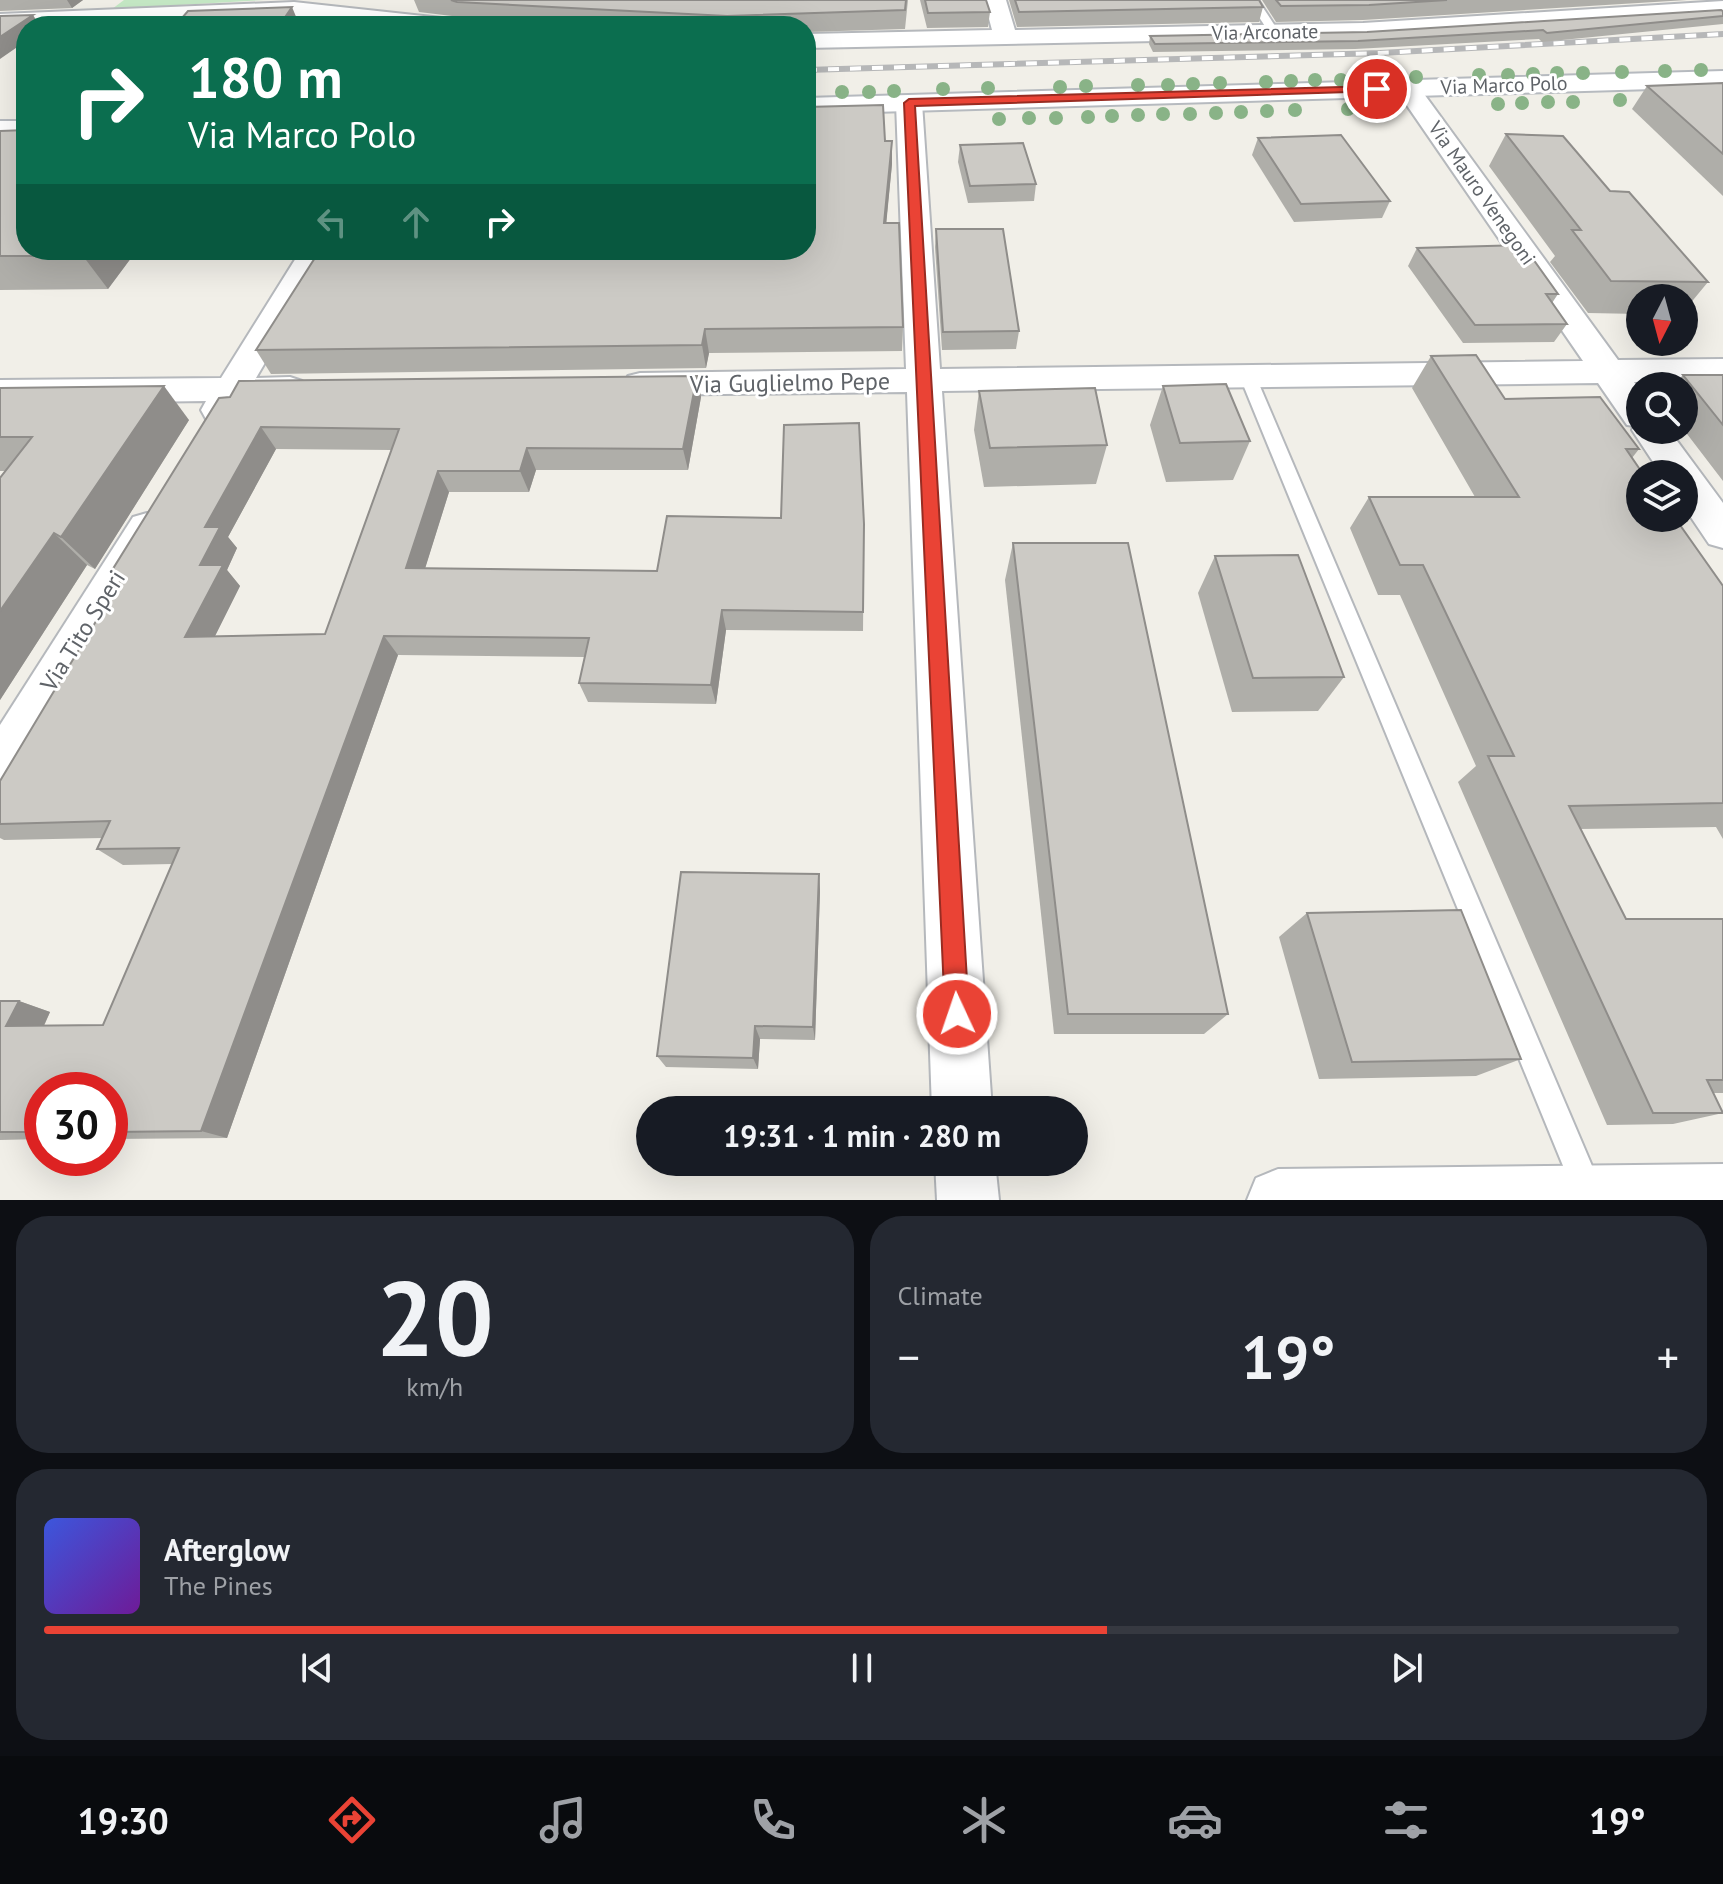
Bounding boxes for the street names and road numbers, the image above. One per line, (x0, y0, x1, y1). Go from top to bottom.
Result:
street label: Via Arconate (1210, 18, 1319, 46)
street label: Via Marco Polo (1439, 70, 1568, 100)
street label: Via Mauro Venegoni (1422, 115, 1541, 270)
street label: Via Guglielmo Pepe (689, 365, 890, 400)
street label: Via Tito Speri (33, 564, 132, 698)

